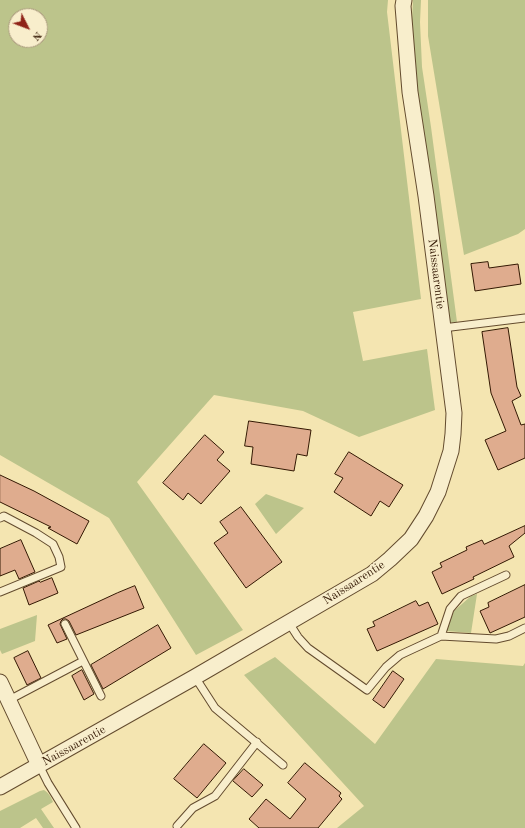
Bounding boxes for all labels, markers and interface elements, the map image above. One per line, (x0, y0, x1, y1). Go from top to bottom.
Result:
north arrow (8, 8, 48, 48)
text: N (30, 29, 43, 42)
street label: Naissaarentie (425, 238, 447, 310)
street label: Naissaarentie (320, 558, 388, 608)
street label: Naissaarentie (40, 723, 108, 769)

